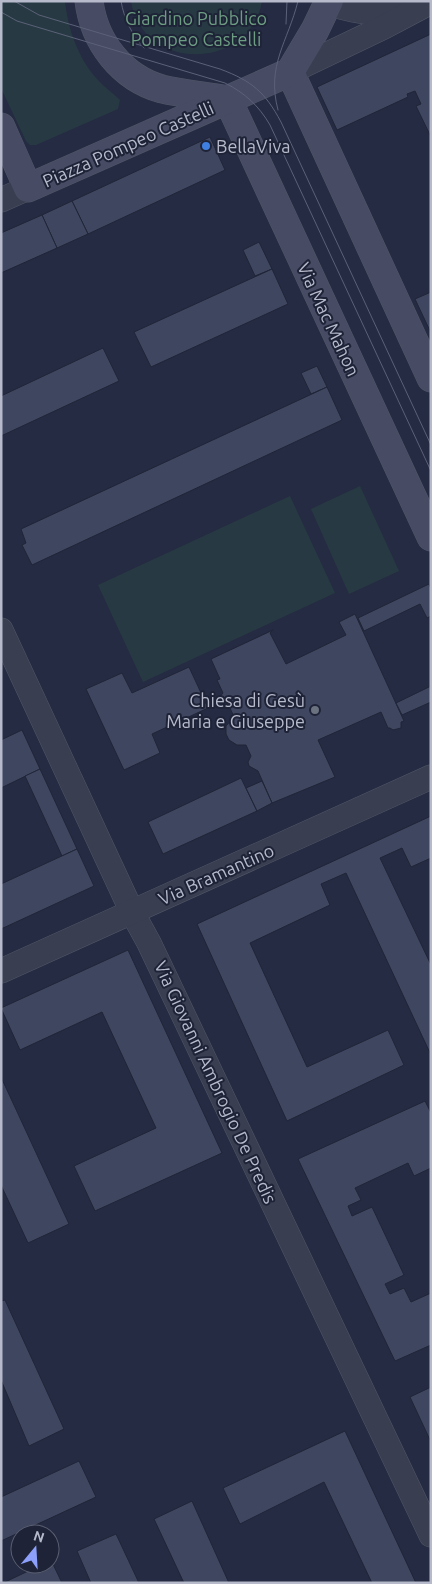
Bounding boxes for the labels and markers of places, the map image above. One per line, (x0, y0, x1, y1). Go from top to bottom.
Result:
place label: BellaViva (216, 136, 290, 156)
marker: BellaViva (200, 140, 212, 152)
place label: Chiesa di Gesù Maria e Giuseppe (166, 690, 305, 731)
marker: Chiesa di Gesù Maria e Giuseppe (309, 704, 321, 716)

